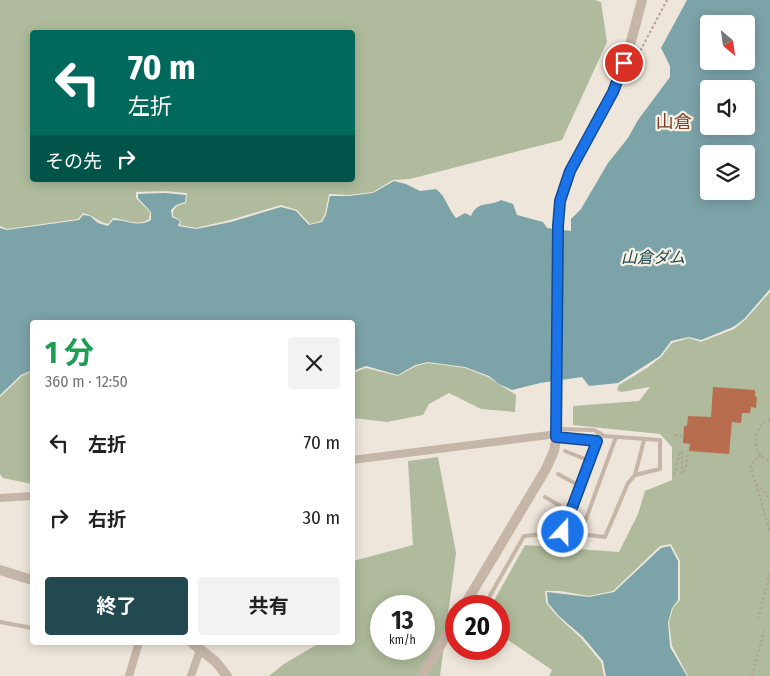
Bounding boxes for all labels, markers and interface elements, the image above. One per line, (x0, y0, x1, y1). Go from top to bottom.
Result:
north arrow (700, 15, 755, 70)
map controls (700, 15, 755, 200)
pin (603, 42, 645, 84)
text: 70 m (128, 46, 196, 88)
icon: arrive (610, 49, 638, 77)
icon: left (45, 50, 110, 115)
button: sound (700, 80, 755, 135)
text: 左折 (128, 93, 172, 120)
district label: 山倉 (656, 111, 692, 133)
icon: right (112, 145, 140, 173)
button: layers (700, 145, 755, 200)
text: その先 (45, 150, 102, 173)
water label: 山倉ダム (621, 248, 685, 267)
text: 1 分 (45, 335, 94, 371)
button: close (288, 337, 340, 389)
text: 360 m · 12:50 (45, 372, 128, 391)
icon: left (45, 429, 73, 457)
text: 70 m (304, 431, 340, 454)
text: 左折 (88, 433, 126, 456)
icon: right (45, 504, 73, 532)
position arrow (536, 505, 588, 557)
text: 30 m (302, 506, 340, 529)
text: 右折 (88, 508, 126, 531)
button: 終了 (45, 577, 188, 635)
button: 共有 (198, 577, 340, 635)
speed limit sign: 20 (445, 595, 510, 660)
text: 13 (391, 606, 414, 636)
text: km/h (389, 633, 416, 647)

